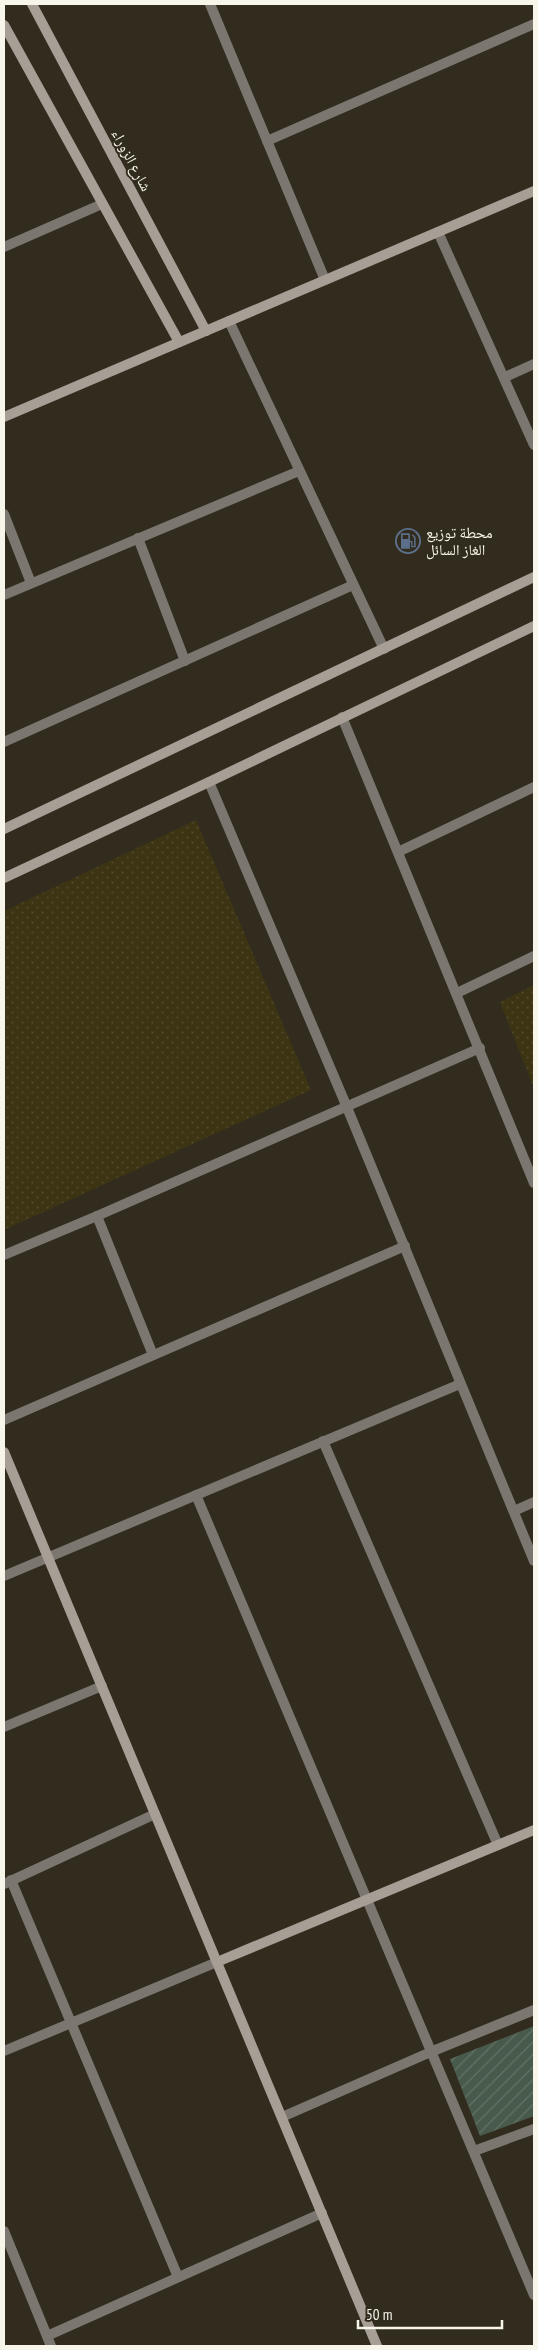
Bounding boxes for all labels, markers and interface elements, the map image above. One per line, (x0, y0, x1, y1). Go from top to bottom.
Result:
street label: شارع الزوراء (107, 126, 156, 195)
place label: محطة توزيع الغاز السائل (426, 523, 493, 560)
fuel station icon: محطة توزيع الغاز السائل (395, 528, 421, 554)
scale bar (358, 2298, 502, 2330)
text: 50 m (366, 2305, 392, 2324)

